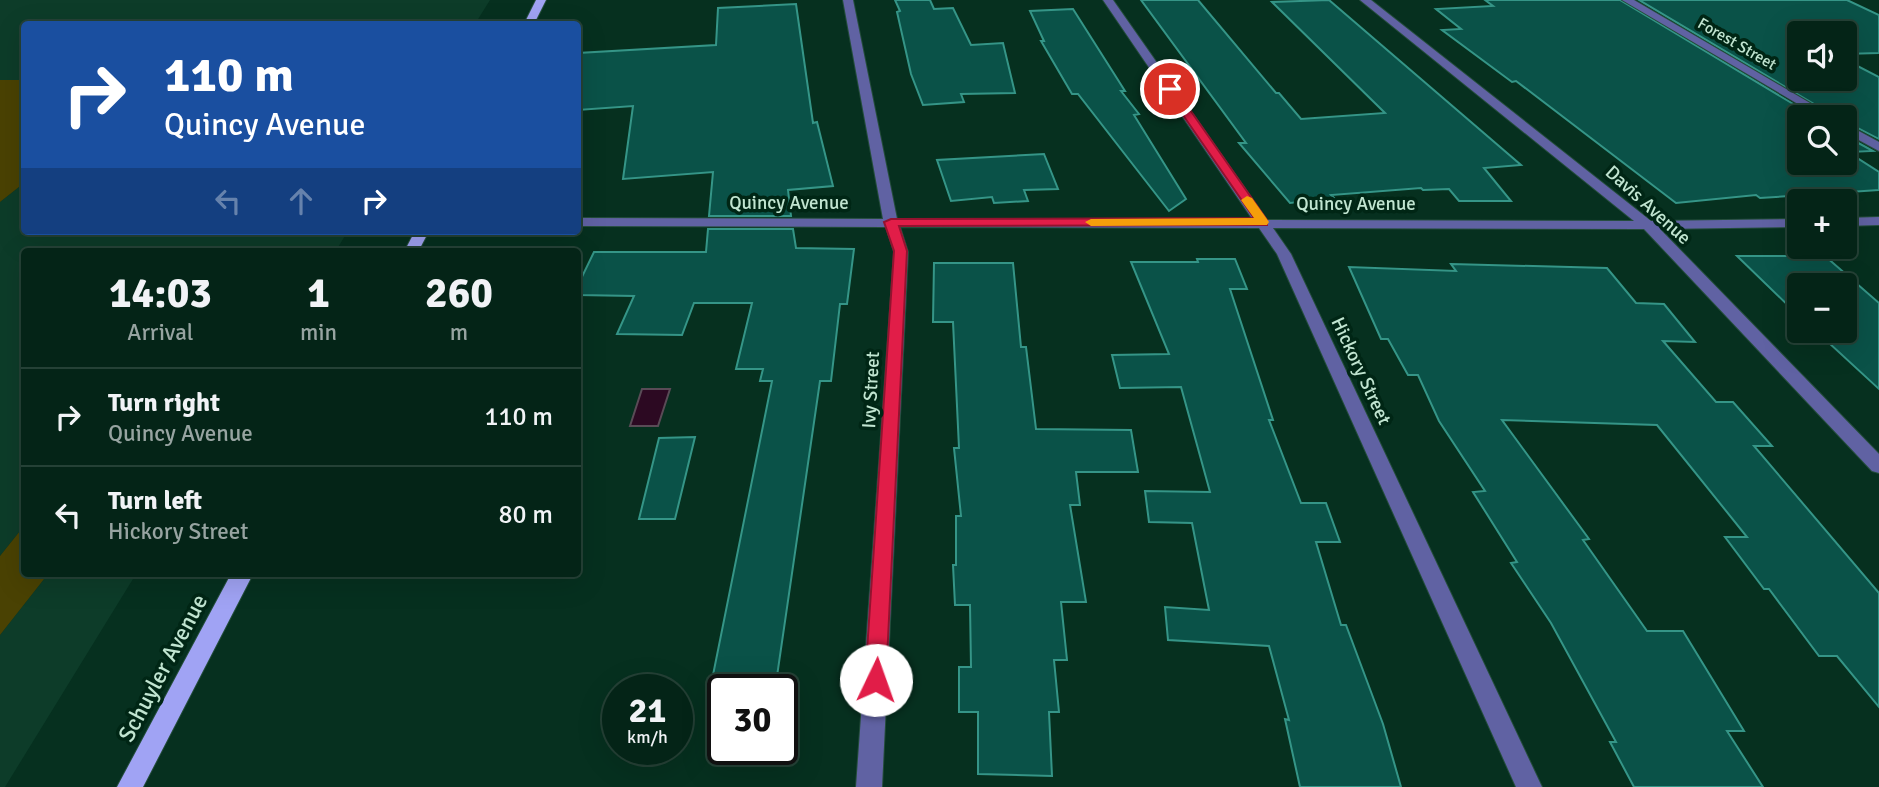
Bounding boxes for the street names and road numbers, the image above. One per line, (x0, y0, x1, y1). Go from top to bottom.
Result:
street label: Forest Street (1694, 13, 1780, 75)
street label: Davis Avenue (1600, 160, 1696, 250)
street label: Quincy Avenue (729, 191, 849, 215)
street label: Quincy Avenue (1296, 192, 1416, 216)
street label: Hickory Street (1326, 313, 1397, 429)
street label: Ivy Street (857, 351, 885, 429)
street label: Schuyler Avenue (112, 589, 214, 747)

